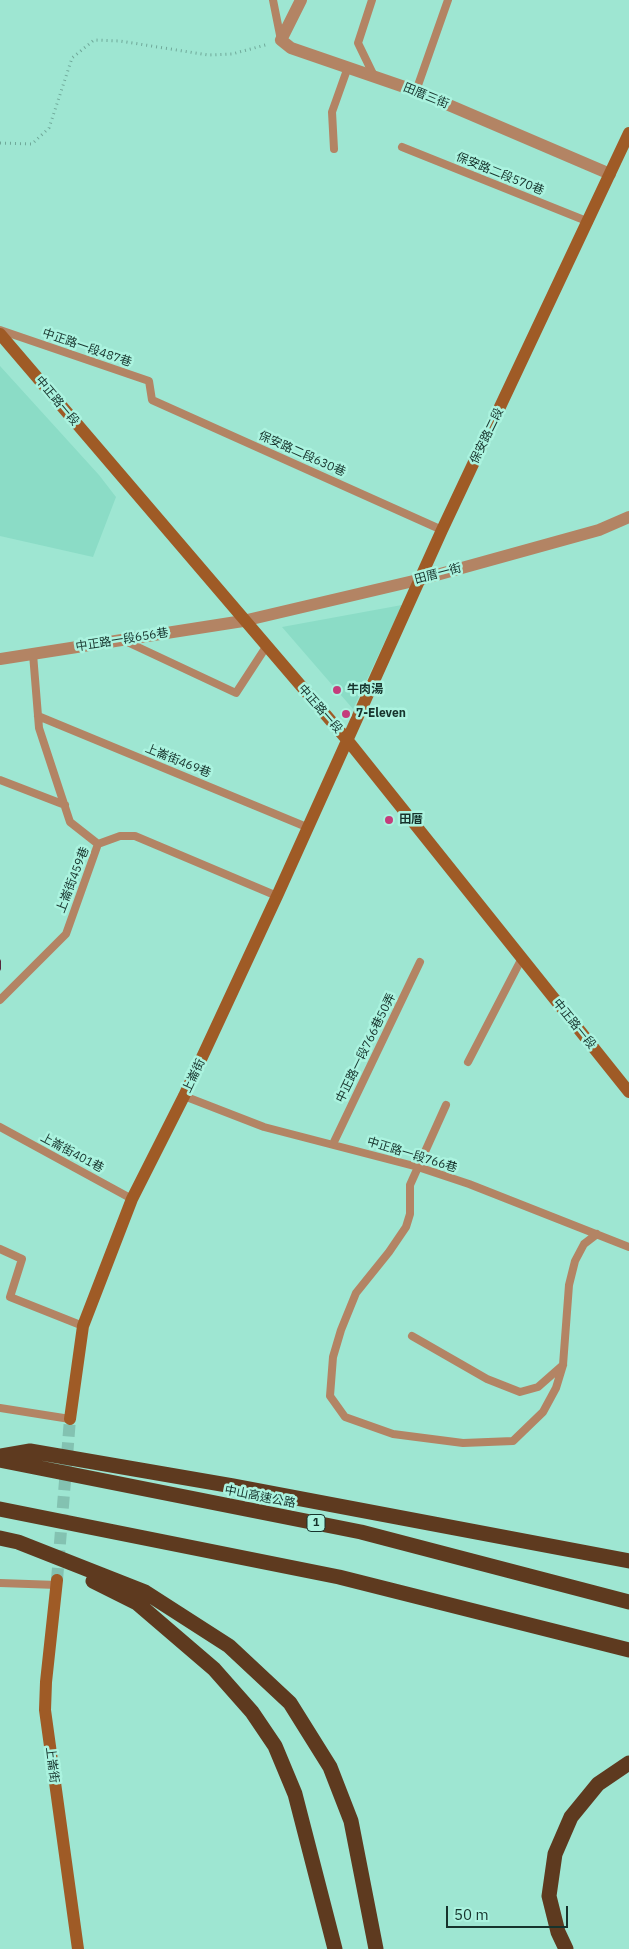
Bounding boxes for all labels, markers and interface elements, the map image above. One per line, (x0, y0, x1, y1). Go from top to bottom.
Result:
street label: 田厝三街 (401, 80, 451, 112)
street label: 保安路二段570巷 (454, 150, 546, 198)
street label: 中正路一段487巷 (40, 326, 134, 370)
street label: 中正路一段 (32, 373, 82, 429)
street label: 保安路二段 (467, 406, 507, 466)
street label: 保安路二段630巷 (256, 428, 348, 480)
street label: 田厝一街 (413, 561, 463, 587)
street label: 中正路一段656巷 (75, 626, 169, 654)
street label: 中正路一段 (295, 682, 345, 736)
place label: 牛肉湯 (347, 683, 383, 697)
marker: 牛肉湯 (331, 684, 343, 696)
place label: 7-Eleven (356, 707, 406, 721)
marker: 7-Eleven (340, 708, 352, 720)
street label: 上崙街469巷 (143, 741, 213, 781)
place label: 田厝 (399, 813, 423, 827)
marker: 田厝 (383, 814, 395, 826)
street label: 上崙街459巷 (54, 845, 92, 915)
street label: 中正路一段766巷50弄 (333, 991, 399, 1105)
street label: 中正路一段 (550, 996, 598, 1052)
street label: 上崙街 (180, 1057, 208, 1095)
street label: 上崙街401巷 (38, 1130, 106, 1176)
street label: 中正路一段766巷 (365, 1134, 459, 1176)
street label: 中山高速公路 (223, 1483, 297, 1511)
road number: 1 (307, 1515, 325, 1532)
street label: 上崙街 (43, 1746, 61, 1784)
scale bar (449, 1896, 572, 1928)
text: 50 m (454, 1905, 489, 1924)

